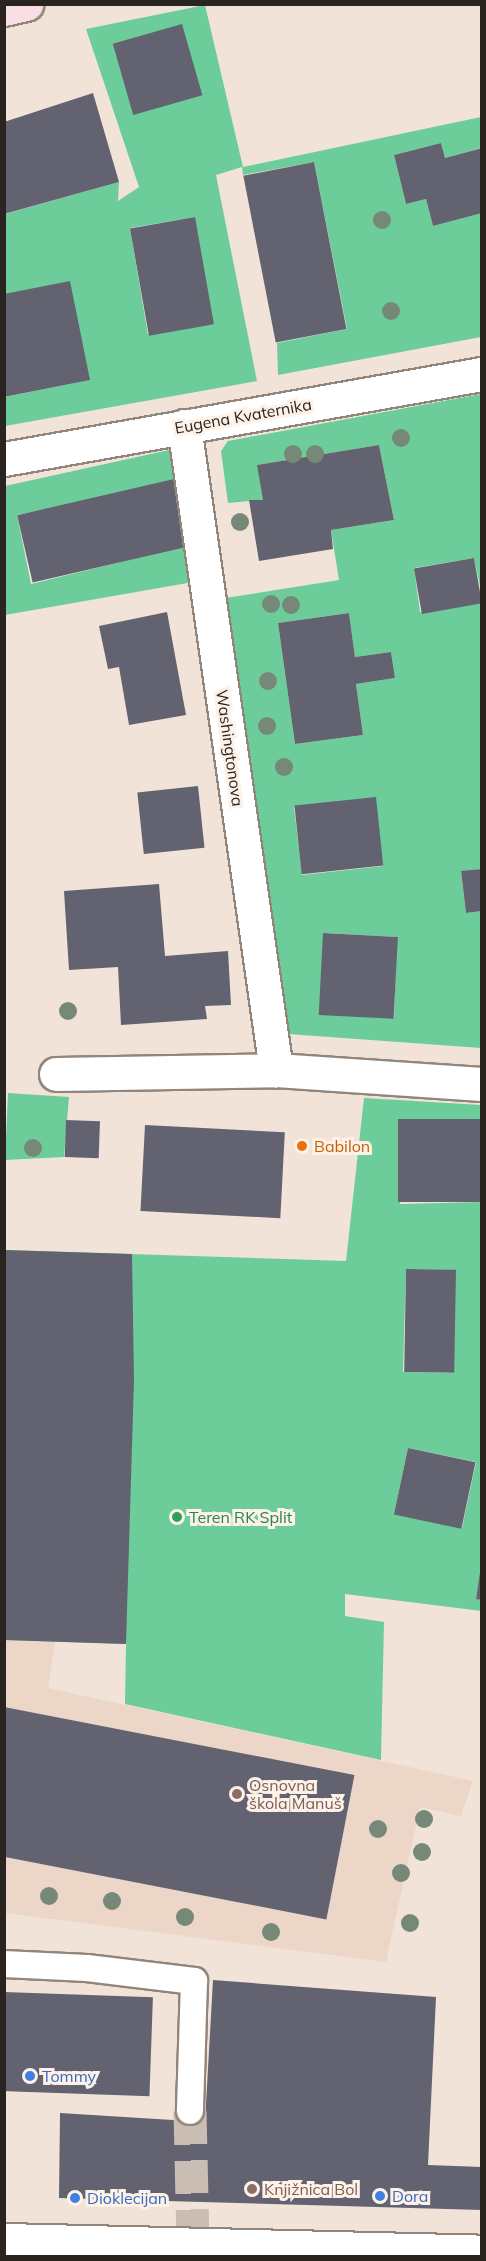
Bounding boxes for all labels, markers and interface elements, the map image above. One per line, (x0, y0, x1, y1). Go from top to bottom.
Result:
street label: Eugena Kvaternika (173, 394, 313, 438)
street label: Washingtonova (212, 688, 248, 808)
place label: Babilon (314, 1136, 370, 1156)
marker: Babilon (295, 1139, 309, 1153)
place label: Teren RK Split (189, 1507, 292, 1527)
marker: Teren RK Split (170, 1510, 184, 1524)
place label: Osnovna škola Manuš (249, 1775, 342, 1813)
marker: Osnovna škola Manuš (230, 1787, 244, 1801)
place label: Tommy (42, 2066, 96, 2086)
marker: Tommy (23, 2069, 37, 2083)
place label: Knjižnica Bol (264, 2179, 358, 2199)
marker: Knjižnica Bol (245, 2182, 259, 2196)
place label: Dora (392, 2186, 428, 2206)
place label: Dioklecijan (87, 2188, 167, 2208)
marker: Dora (373, 2189, 387, 2203)
marker: Dioklecijan (68, 2191, 82, 2205)

